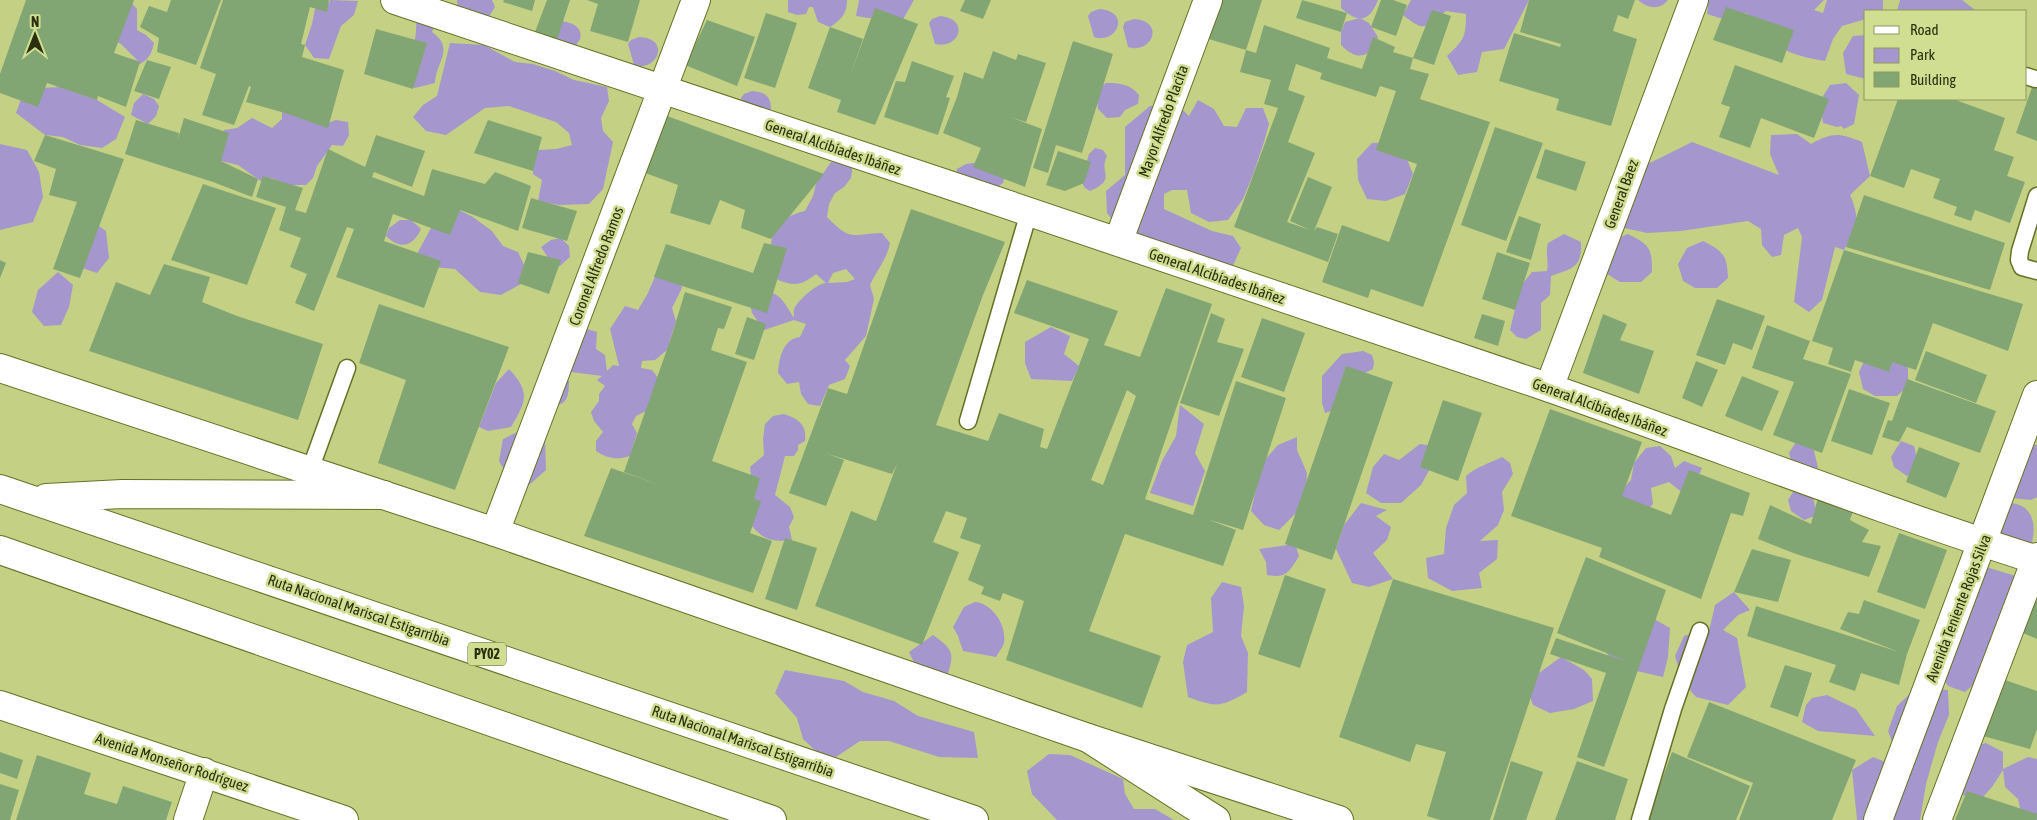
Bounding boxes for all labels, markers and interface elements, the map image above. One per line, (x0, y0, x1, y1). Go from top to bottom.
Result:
north arrow (10, 10, 60, 60)
legend (1864, 10, 2027, 100)
text: N (31, 14, 39, 30)
text: Road (1910, 21, 1939, 38)
text: Park (1910, 46, 1935, 63)
street label: Mayor Alfredo Placita (1135, 63, 1191, 179)
text: Building (1910, 71, 1956, 88)
street label: General Alcibíades Ibáñez (763, 116, 904, 178)
street label: General Baez (1601, 157, 1642, 231)
street label: Coronel Alfredo Ramos (566, 204, 626, 328)
street label: General Alcibíades Ibáñez (1147, 245, 1288, 307)
street label: General Alcibíades Ibáñez (1530, 375, 1670, 440)
street label: Avenida Teniente Rojas Silva (1922, 532, 1994, 684)
street label: Ruta Nacional Mariscal Estigarribia (266, 571, 452, 649)
road number: PY02 (468, 642, 506, 666)
street label: Ruta Nacional Mariscal Estigarribia (650, 702, 836, 780)
street label: Avenida Monseñor Rodríguez (93, 729, 251, 795)

